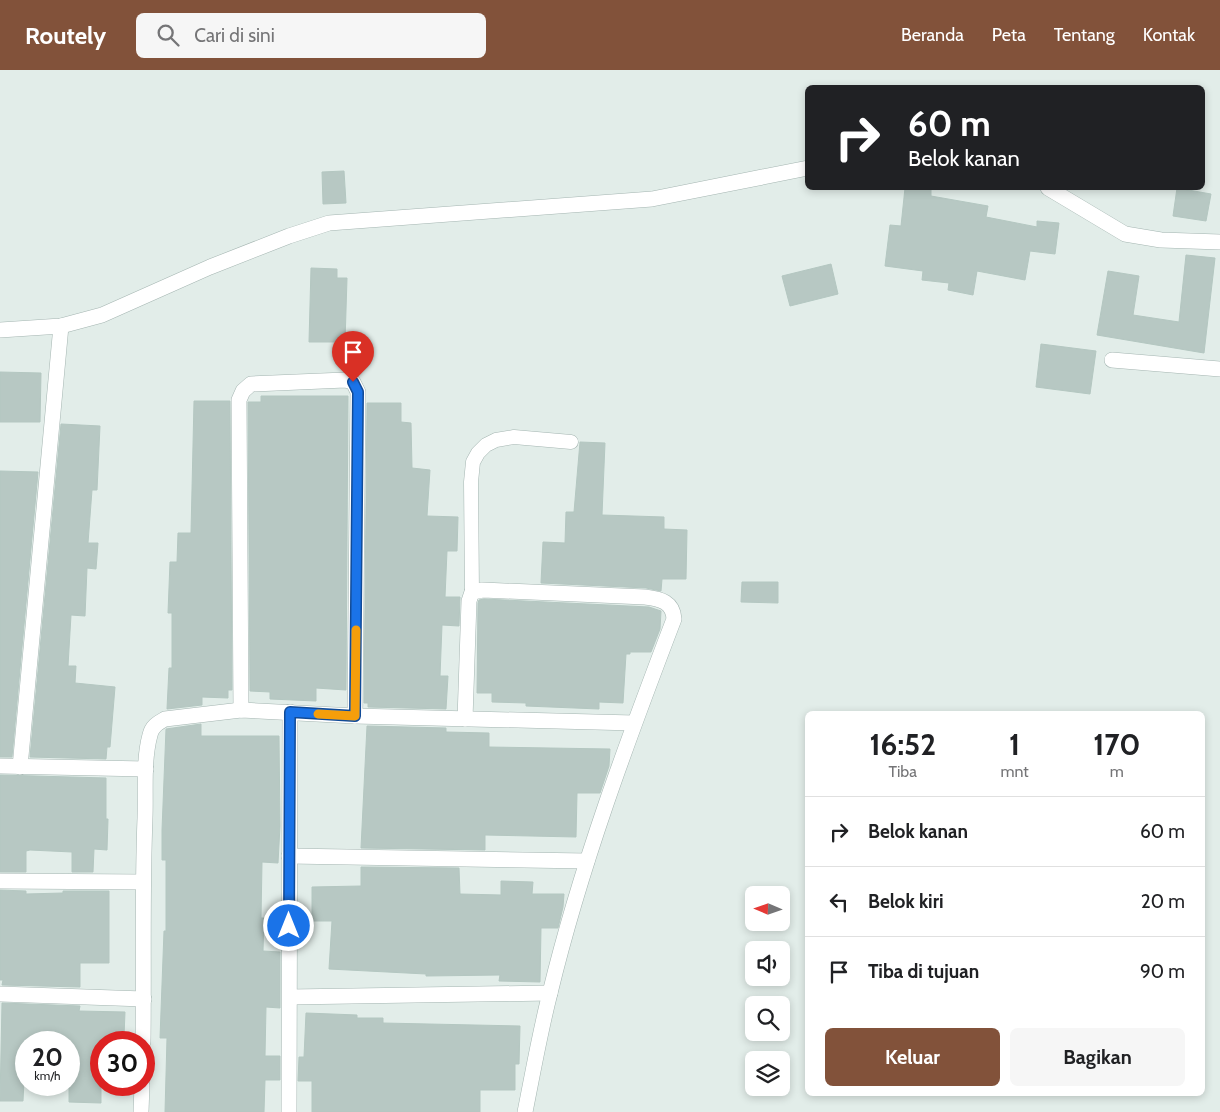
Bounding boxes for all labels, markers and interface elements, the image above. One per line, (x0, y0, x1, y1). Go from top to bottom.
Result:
search box (136, 13, 486, 58)
text: Routely (25, 21, 106, 50)
icon: search (154, 21, 182, 49)
text: Cari di sini (194, 24, 275, 47)
text: Beranda (901, 24, 964, 46)
text: Peta (992, 24, 1026, 46)
text: Tentang (1054, 24, 1115, 46)
text: Kontak (1143, 24, 1195, 46)
text: 60 m (908, 102, 991, 145)
icon: right (825, 105, 890, 170)
text: Belok kanan (908, 145, 1020, 172)
pin (332, 331, 374, 382)
icon: arrive (339, 338, 367, 366)
text: 16:52 (869, 726, 936, 763)
text: 1 (1009, 726, 1020, 763)
text: 170 (1093, 726, 1141, 763)
text: Tiba (889, 762, 917, 781)
text: mnt (1001, 762, 1029, 781)
text: m (1110, 762, 1124, 781)
icon: right (825, 818, 853, 846)
text: Belok kanan (868, 820, 968, 843)
text: 60 m (1140, 820, 1185, 843)
north arrow (745, 886, 790, 931)
map controls (745, 886, 790, 1096)
icon: left (825, 888, 853, 916)
text: Belok kiri (868, 890, 944, 913)
text: 20 m (1141, 890, 1185, 913)
position arrow (262, 899, 314, 951)
button: sound (745, 941, 790, 986)
icon: arrive (825, 958, 853, 986)
text: Tiba di tujuan (868, 960, 979, 983)
text: 90 m (1140, 960, 1185, 983)
button: search (745, 996, 790, 1041)
button: Keluar (825, 1028, 1000, 1086)
button: Bagikan (1010, 1028, 1185, 1086)
speed limit sign: 30 (90, 1031, 155, 1096)
text: 20 (32, 1042, 63, 1072)
button: layers (745, 1051, 790, 1096)
text: km/h (34, 1068, 61, 1083)

